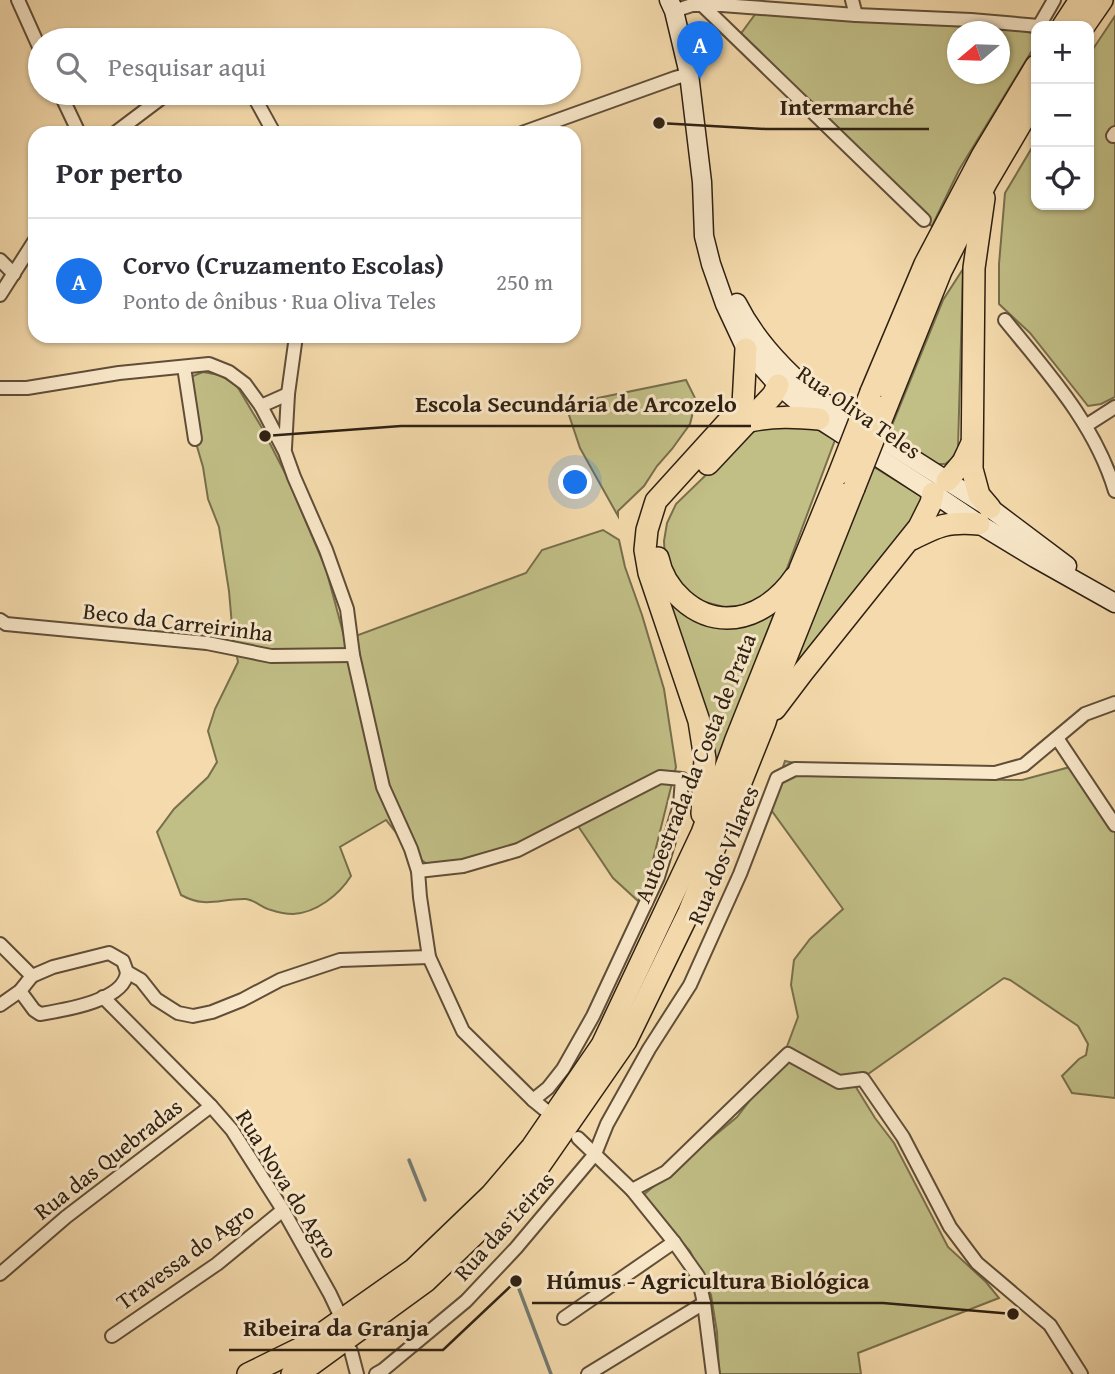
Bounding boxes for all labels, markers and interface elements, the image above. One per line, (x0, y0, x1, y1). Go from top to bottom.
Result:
pin: A (677, 21, 723, 79)
north arrow (947, 21, 1010, 84)
map controls (1031, 21, 1094, 210)
button: + (1031, 21, 1094, 84)
search box (28, 28, 581, 105)
text: Pesquisar aqui (108, 47, 266, 86)
icon: search (52, 48, 90, 86)
callout: Intermarché (766, 84, 929, 129)
button: − (1031, 84, 1094, 147)
text: Intermarché (780, 89, 914, 124)
button: locate (1031, 147, 1094, 210)
text: Por perto (56, 150, 183, 194)
text: Corvo (Cruzamento Escolas) (123, 245, 444, 284)
text: A (72, 265, 86, 298)
text: 250 m (496, 265, 553, 298)
text: Ponto de ônibus · Rua Oliva Teles (123, 284, 436, 317)
street label: Rua Oliva Teles (791, 357, 928, 467)
callout: Escola Secundária de Arcozelo (401, 381, 751, 426)
text: Escola Secundária de Arcozelo (415, 386, 737, 421)
your location (558, 465, 592, 499)
street label: Beco da Carreirinha (81, 593, 275, 650)
street label: Autoestrada da Costa de Prata (625, 628, 764, 907)
street label: Rua dos Vilares (678, 780, 767, 929)
street label: Rua das Quebradas (26, 1090, 189, 1227)
street label: Rua Nova do Agro (228, 1103, 347, 1265)
street label: Rua das Leiras (446, 1164, 562, 1287)
street label: Travessa do Agro (109, 1194, 261, 1317)
callout: Húmus - Agricultura Biológica (532, 1258, 883, 1303)
text: Húmus - Agricultura Biológica (547, 1263, 870, 1298)
callout: Ribeira da Granja (229, 1305, 443, 1350)
text: Ribeira da Granja (243, 1310, 430, 1345)

